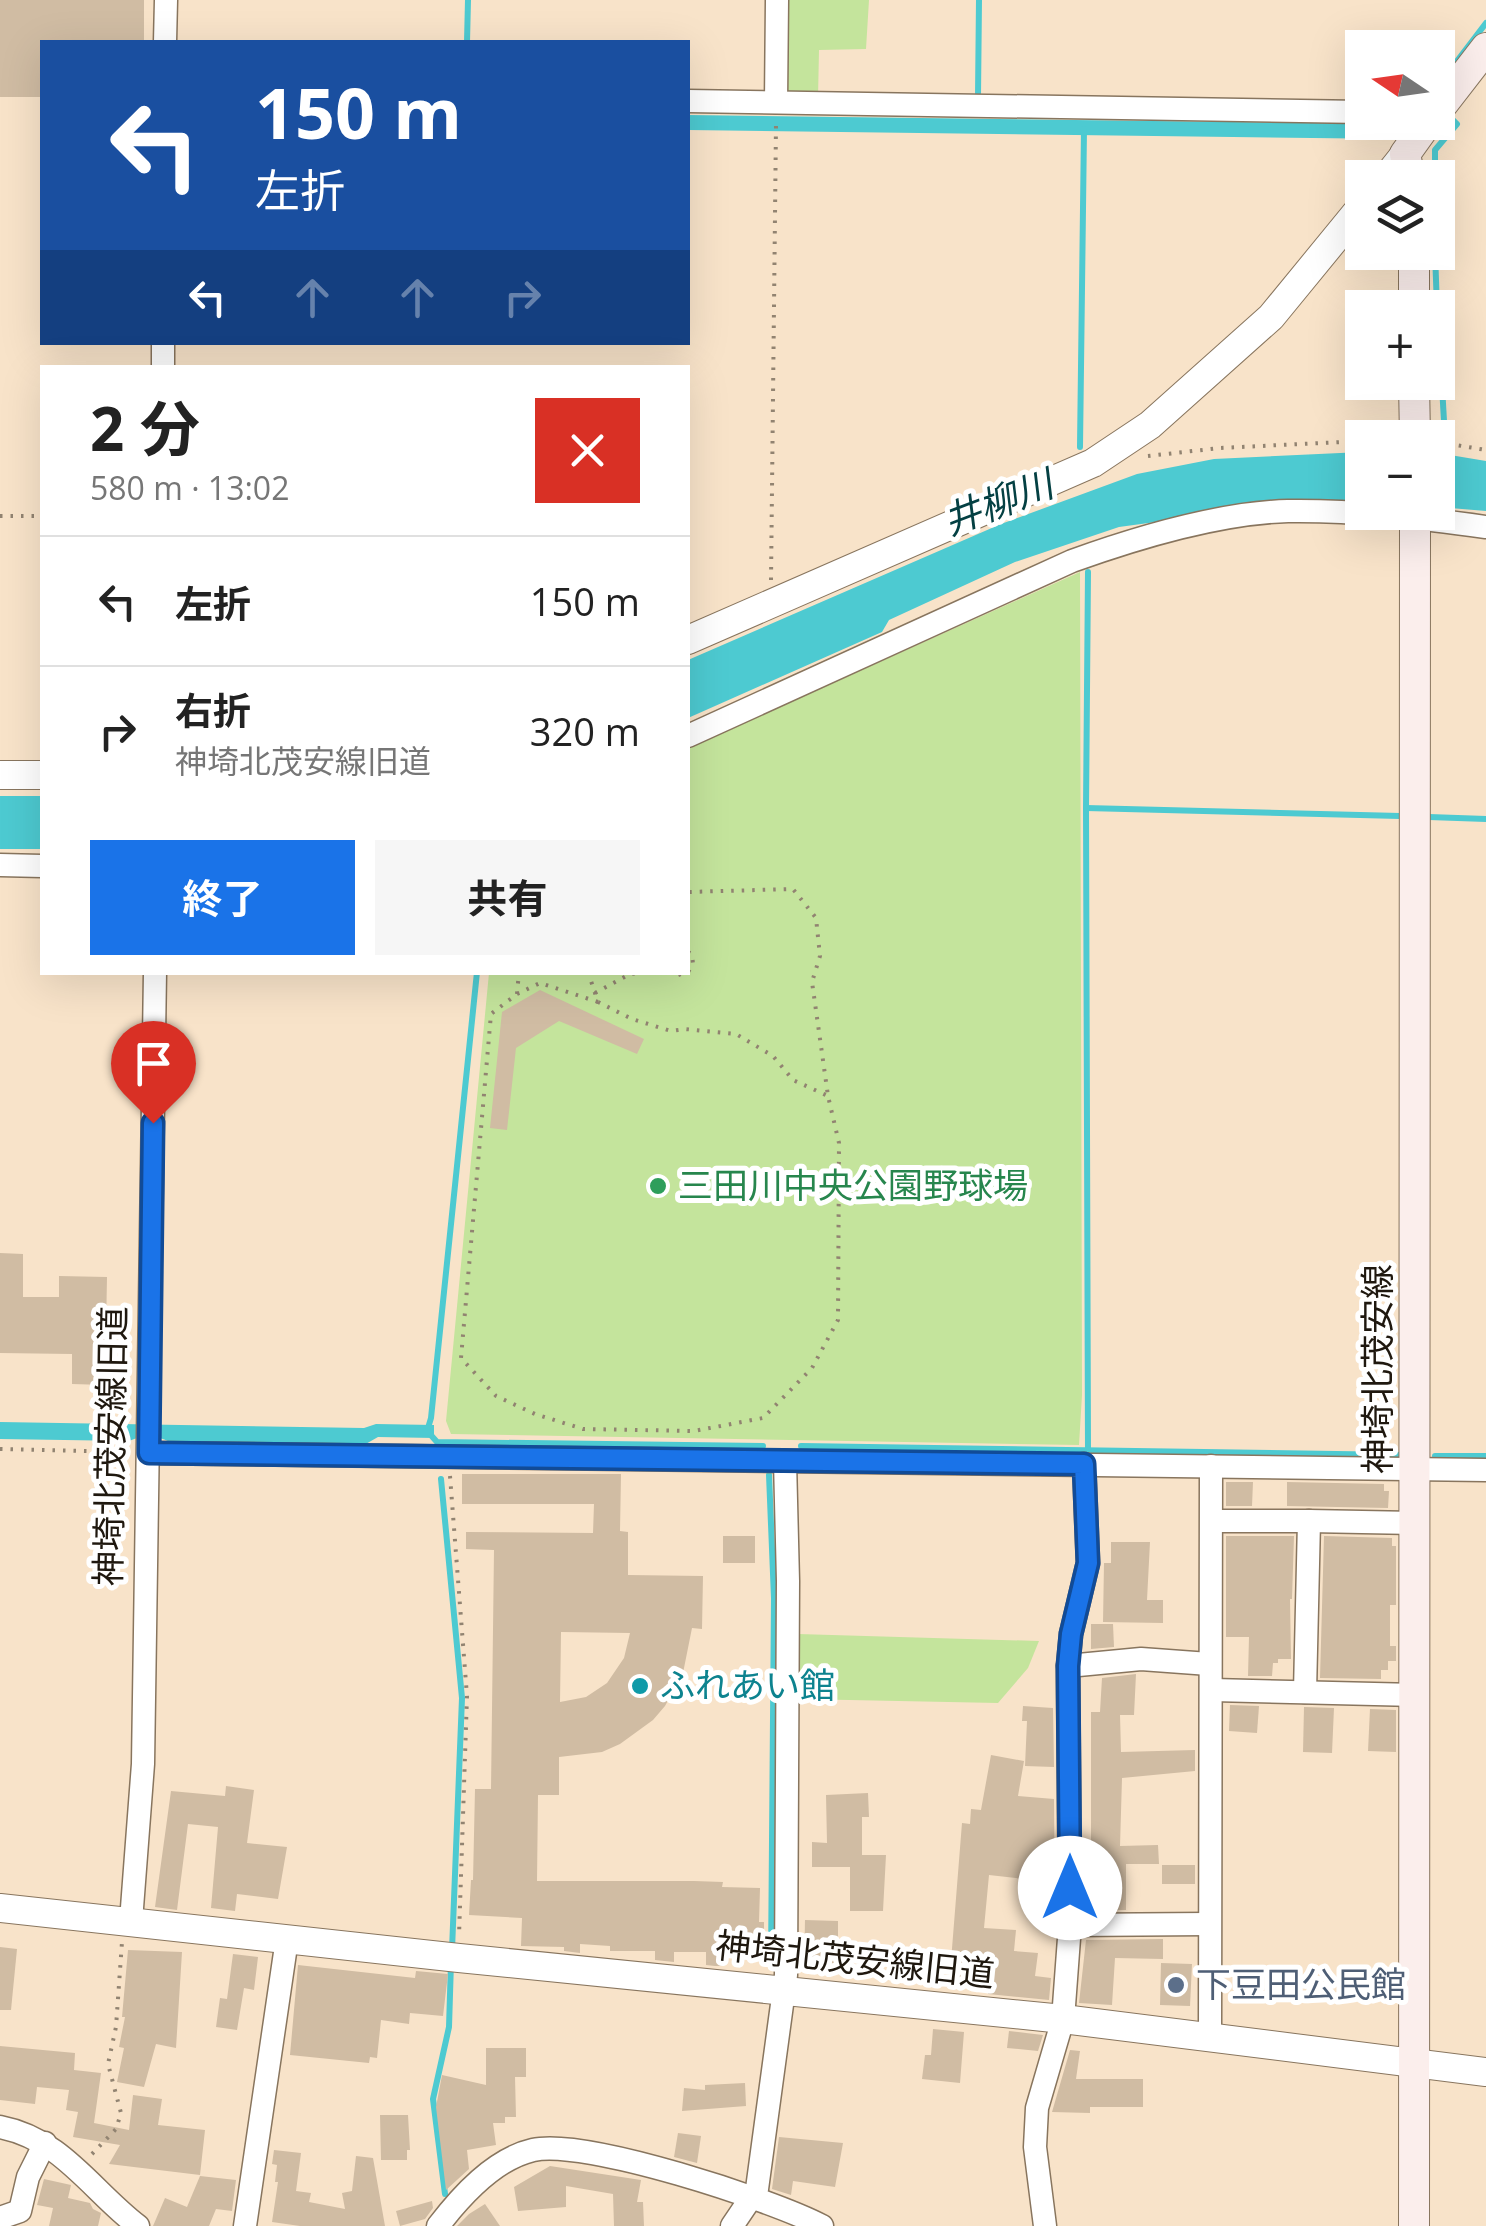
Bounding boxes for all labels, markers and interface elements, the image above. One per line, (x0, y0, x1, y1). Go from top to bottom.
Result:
north arrow (1345, 30, 1455, 140)
map controls (1345, 30, 1455, 530)
text: 150 m (255, 64, 462, 160)
icon: left (90, 80, 220, 210)
text: 左折 (255, 159, 345, 220)
button: layers (1345, 160, 1455, 270)
icon: left (180, 270, 235, 325)
icon: ahead (285, 270, 340, 325)
icon: ahead (390, 270, 445, 325)
icon: right (495, 270, 550, 325)
button: + (1345, 290, 1455, 400)
text: 2 分 (90, 387, 200, 469)
button: close (535, 398, 640, 503)
button: − (1345, 420, 1455, 530)
water label: 井柳川 (935, 455, 1064, 546)
text: 580 m · 13:02 (90, 466, 289, 509)
icon: left (90, 574, 145, 629)
text: 150 m (530, 575, 640, 627)
text: 左折 (175, 577, 251, 629)
text: 右折 (175, 684, 251, 736)
icon: right (90, 704, 145, 759)
text: 320 m (530, 705, 640, 757)
text: 神埼北茂安線旧道 (175, 739, 431, 782)
button: 終了 (90, 840, 355, 955)
button: 共有 (375, 840, 640, 955)
pin (111, 1021, 196, 1124)
icon: arrive (126, 1036, 181, 1091)
place label: 三田川中央公園野球場 (678, 1161, 1028, 1208)
marker: 三田川中央公園野球場 (647, 1175, 669, 1197)
street label: 神埼北茂安線 (1353, 1264, 1400, 1474)
street label: 神埼北茂安線旧道 (84, 1306, 135, 1586)
place label: ふれあい館 (660, 1661, 835, 1708)
marker: ふれあい館 (629, 1675, 651, 1697)
position arrow (1018, 1836, 1122, 1940)
street label: 神埼北茂安線旧道 (713, 1921, 997, 1997)
place label: 下豆田公民館 (1196, 1960, 1406, 2007)
marker: 下豆田公民館 (1165, 1974, 1187, 1996)

